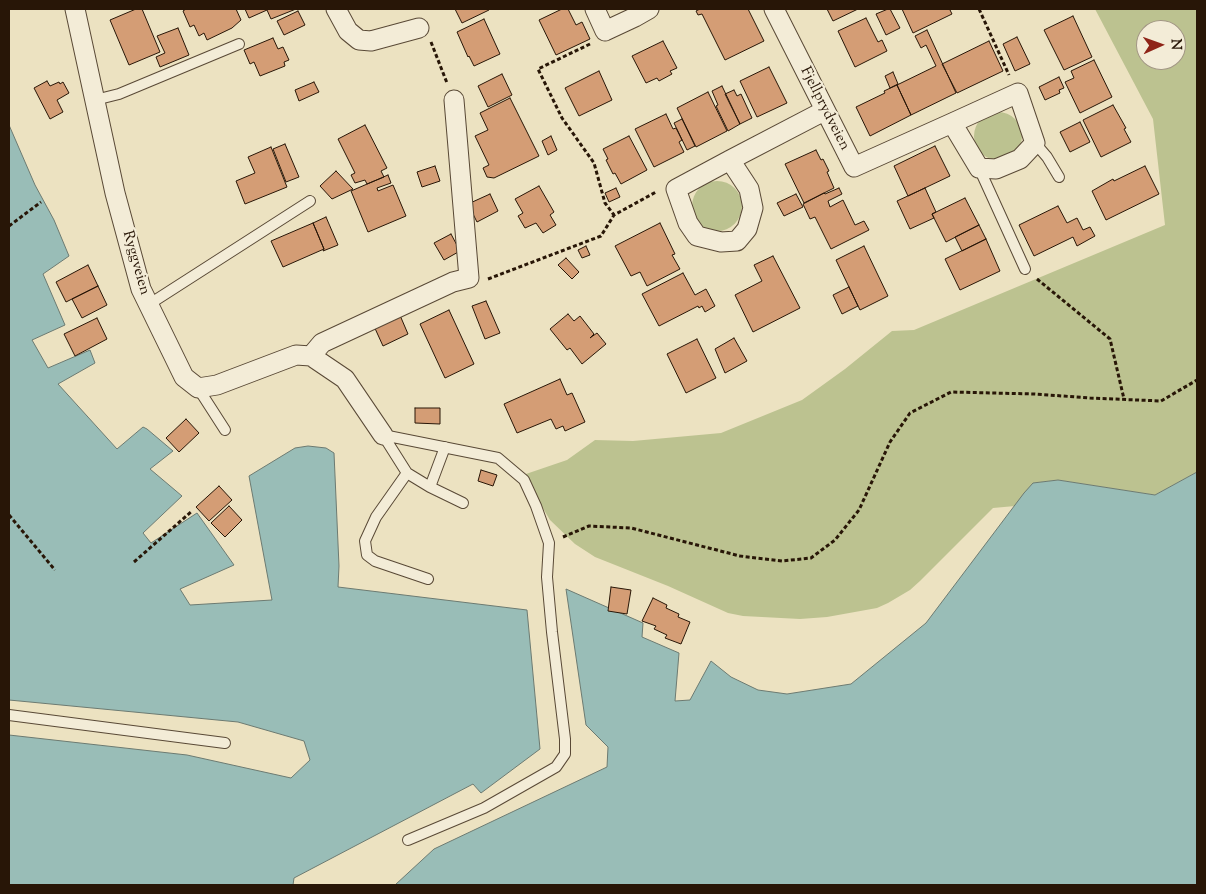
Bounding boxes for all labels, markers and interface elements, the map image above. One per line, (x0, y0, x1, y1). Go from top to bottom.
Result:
north arrow (1136, 20, 1186, 70)
text: N (1165, 39, 1185, 50)
street label: Fjellprydveien (795, 64, 853, 154)
street label: Ryggveien (117, 229, 153, 297)

